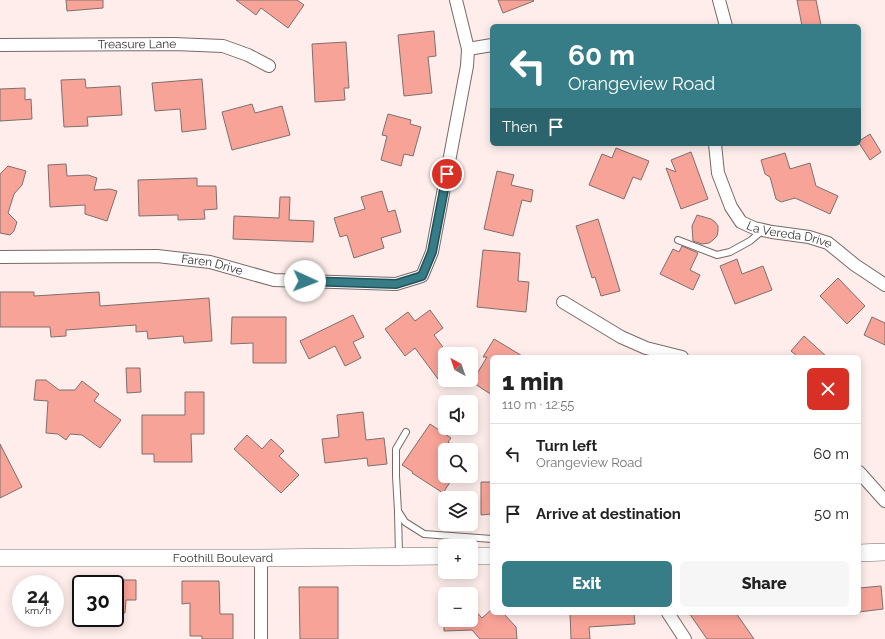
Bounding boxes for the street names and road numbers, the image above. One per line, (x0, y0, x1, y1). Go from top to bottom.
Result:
street label: Treasure Lane (98, 37, 176, 51)
street label: La Vereda Drive (744, 218, 836, 251)
street label: Faren Drive (181, 252, 245, 278)
street label: Foothill Boulevard (173, 551, 273, 565)

